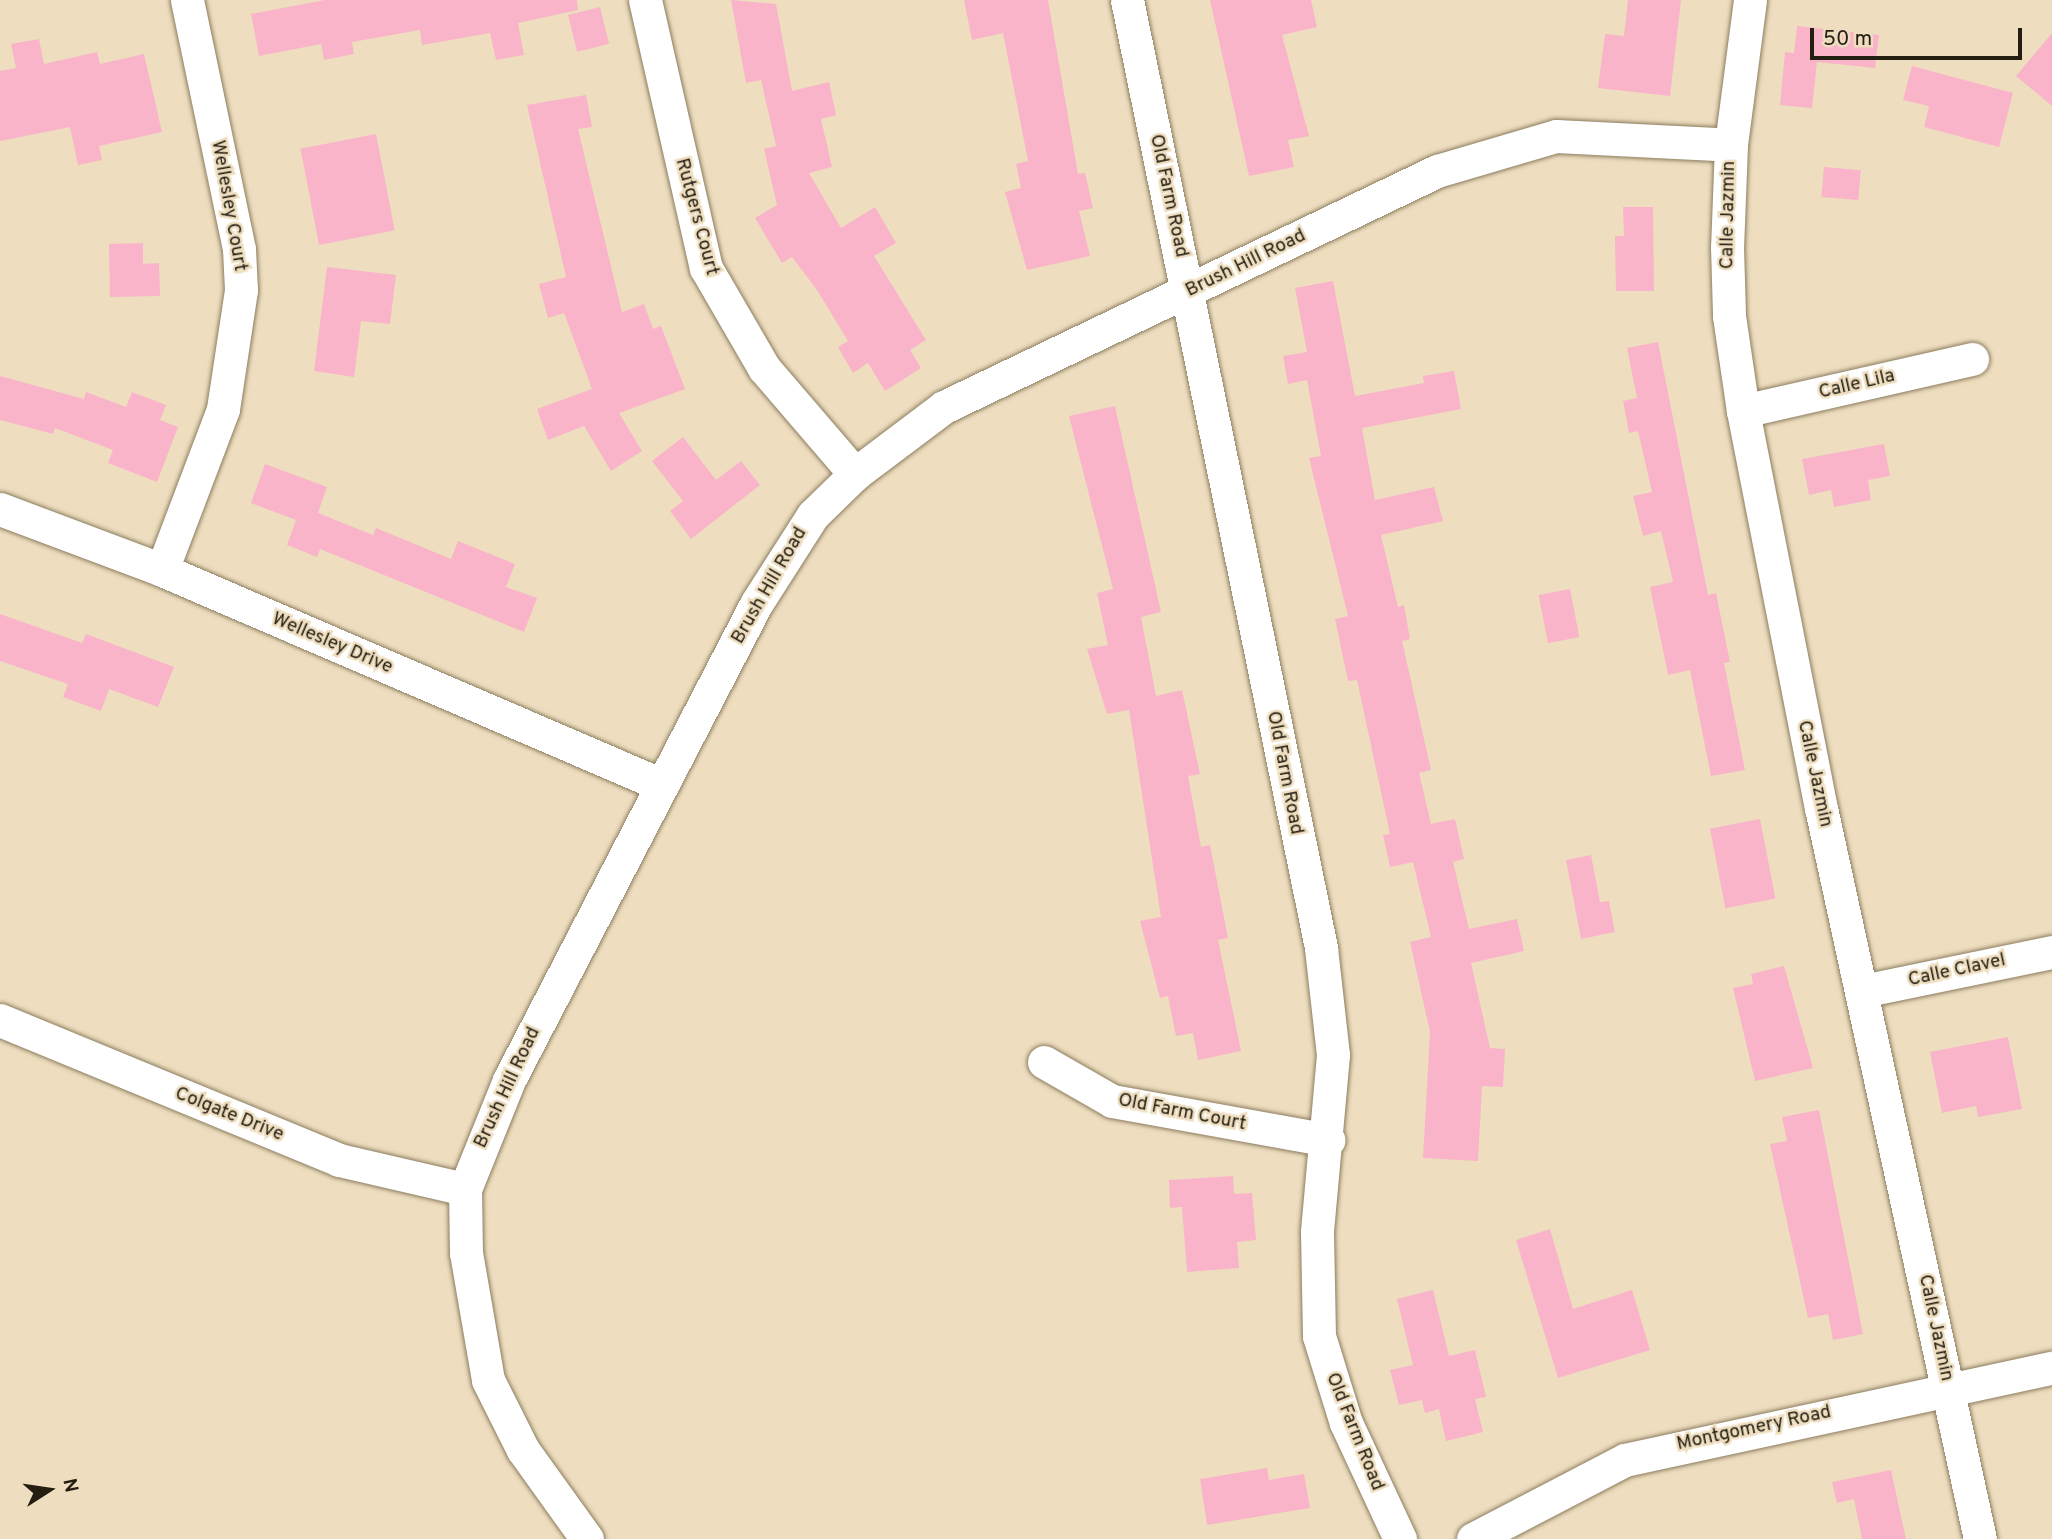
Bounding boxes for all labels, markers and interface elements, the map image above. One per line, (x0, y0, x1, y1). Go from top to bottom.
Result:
scale bar (1814, 14, 2026, 58)
text: 50 m (1823, 26, 1872, 53)
street label: Old Farm Road (1144, 132, 1192, 260)
street label: Wellesley Court (205, 139, 251, 273)
street label: Rutgers Court (669, 156, 723, 278)
street label: Calle Jazmin (1717, 161, 1741, 269)
street label: Brush Hill Road (1182, 225, 1310, 303)
street label: Calle Lila (1817, 365, 1897, 405)
street label: Brush Hill Road (727, 524, 813, 648)
street label: Wellesley Drive (268, 608, 396, 680)
street label: Old Farm Road (1261, 709, 1307, 837)
street label: Calle Jazmin (1792, 719, 1836, 829)
street label: Calle Clavel (1906, 950, 2008, 992)
street label: Brush Hill Road (470, 1024, 546, 1152)
street label: Colgate Drive (171, 1083, 287, 1147)
street label: Old Farm Court (1116, 1089, 1248, 1137)
street label: Calle Jazmin (1913, 1273, 1957, 1383)
street label: Old Farm Road (1320, 1370, 1388, 1494)
street label: Montgomery Road (1675, 1402, 1833, 1456)
north arrow (14, 1455, 84, 1525)
text: N (56, 1476, 83, 1495)

